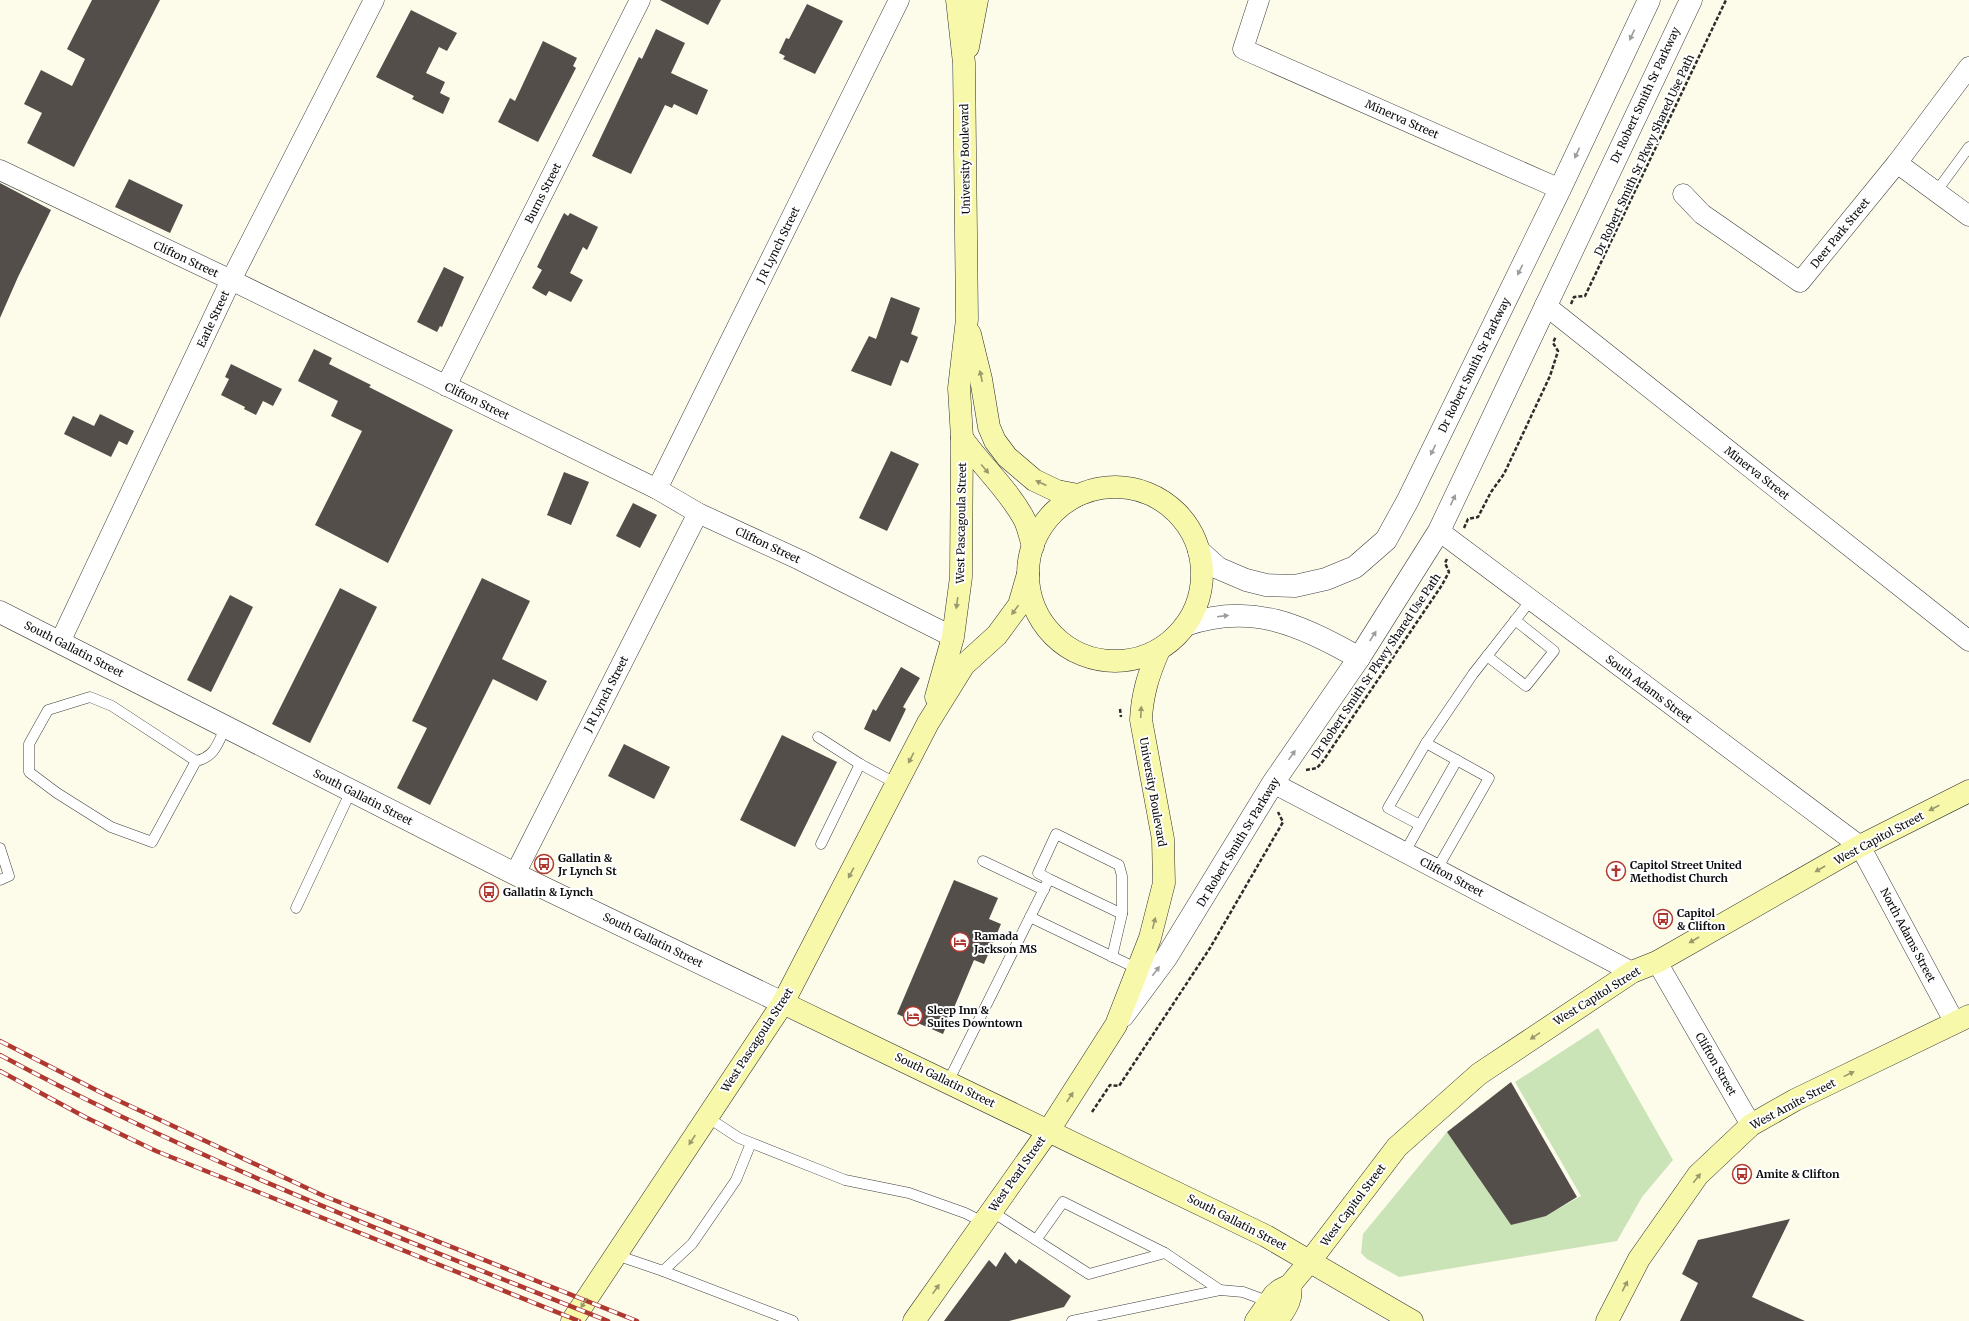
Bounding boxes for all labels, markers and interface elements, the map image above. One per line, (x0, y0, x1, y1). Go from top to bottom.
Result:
street label: Dr Robert Smith Sr Parkway (1607, 24, 1683, 165)
one-way arrow (1629, 30, 1635, 41)
street label: Dr Robert Smith Sr Pkwy Shared Use Path (1591, 51, 1697, 258)
street label: Minerva Street (1363, 97, 1441, 142)
street label: University Boulevard (957, 103, 973, 215)
one-way arrow (1574, 147, 1580, 159)
street label: Burns Street (522, 160, 565, 226)
street label: Deer Park Street (1807, 195, 1873, 271)
street label: J R Lynch Street (753, 204, 803, 287)
street label: Clifton Street (151, 238, 221, 280)
one-way arrow (1517, 264, 1523, 276)
street label: Earle Street (194, 288, 233, 350)
street label: Dr Robert Smith Sr Parkway (1435, 295, 1513, 435)
one-way arrow (977, 370, 983, 382)
street label: Clifton Street (442, 379, 512, 423)
street label: Minerva Street (1722, 443, 1793, 503)
one-way arrow (1430, 444, 1436, 456)
street label: West Pascagoula Street (953, 461, 969, 585)
one-way arrow (981, 464, 990, 475)
one-way arrow (1035, 480, 1047, 486)
one-way arrow (1450, 494, 1456, 505)
street label: Clifton Street (733, 524, 803, 566)
street label: Dr Robert Smith Sr Pkwy Shared Use Path (1308, 570, 1444, 762)
one-way arrow (954, 597, 960, 609)
one-way arrow (1011, 605, 1019, 615)
one-way arrow (1217, 613, 1230, 619)
street label: South Gallatin Street (22, 618, 127, 680)
one-way arrow (1370, 630, 1377, 642)
street label: South Adams Street (1603, 652, 1696, 727)
street label: J R Lynch Street (580, 653, 632, 735)
one-way arrow (1138, 706, 1145, 718)
street label: University Boulevard (1136, 736, 1170, 848)
one-way arrow (1288, 749, 1296, 760)
one-way arrow (908, 752, 914, 763)
street label: South Gallatin Street (311, 766, 416, 828)
street label: Dr Robert Smith Sr Parkway (1194, 774, 1283, 909)
one-way arrow (1929, 805, 1940, 812)
street label: West Capitol Street (1831, 808, 1927, 868)
place label: Gallatin & Jr Lynch St (557, 851, 617, 878)
bus stop icon: Gallatin & Jr Lynch St (533, 853, 555, 875)
street label: Clifton Street (1418, 854, 1487, 900)
place label: Capitol Street United Methodist Church (1630, 858, 1742, 885)
church icon: Capitol Street United Methodist Church (1605, 860, 1627, 882)
one-way arrow (1814, 866, 1825, 873)
one-way arrow (847, 867, 854, 879)
bus stop icon: Gallatin & Lynch (478, 881, 500, 903)
place label: Gallatin & Lynch (503, 885, 594, 899)
street label: North Adams Street (1877, 886, 1939, 985)
place label: Capitol & Clifton (1677, 906, 1726, 933)
bus stop icon: Capitol & Clifton (1652, 908, 1674, 930)
street label: South Gallatin Street (601, 910, 706, 971)
one-way arrow (1151, 916, 1157, 929)
place label: Ramada Jackson MS (973, 929, 1037, 956)
hotel icon: Ramada Jackson MS (949, 931, 971, 953)
one-way arrow (1688, 937, 1700, 944)
street label: West Capitol Street (1550, 963, 1644, 1029)
one-way arrow (1152, 966, 1161, 977)
street label: West Pascagoula Street (718, 985, 796, 1096)
place label: Sleep Inn & Suites Downtown (927, 1003, 1023, 1030)
hotel icon: Sleep Inn & Suites Downtown (902, 1005, 924, 1027)
street label: Clifton Street (1692, 1030, 1740, 1099)
one-way arrow (1530, 1032, 1540, 1040)
street label: South Gallatin Street (893, 1050, 998, 1111)
one-way arrow (1843, 1071, 1854, 1077)
street label: West Amite Street (1747, 1075, 1839, 1133)
one-way arrow (1066, 1092, 1074, 1102)
street label: West Pearl Street (985, 1133, 1049, 1215)
one-way arrow (688, 1135, 696, 1145)
street label: West Capitol Street (1317, 1160, 1389, 1250)
bus stop icon: Amite & Clifton (1731, 1163, 1753, 1185)
place label: Amite & Clifton (1755, 1167, 1840, 1181)
one-way arrow (1692, 1172, 1701, 1183)
street label: South Gallatin Street (1185, 1191, 1290, 1253)
one-way arrow (1622, 1281, 1629, 1292)
one-way arrow (932, 1284, 940, 1294)
one-way arrow (580, 1298, 588, 1309)

